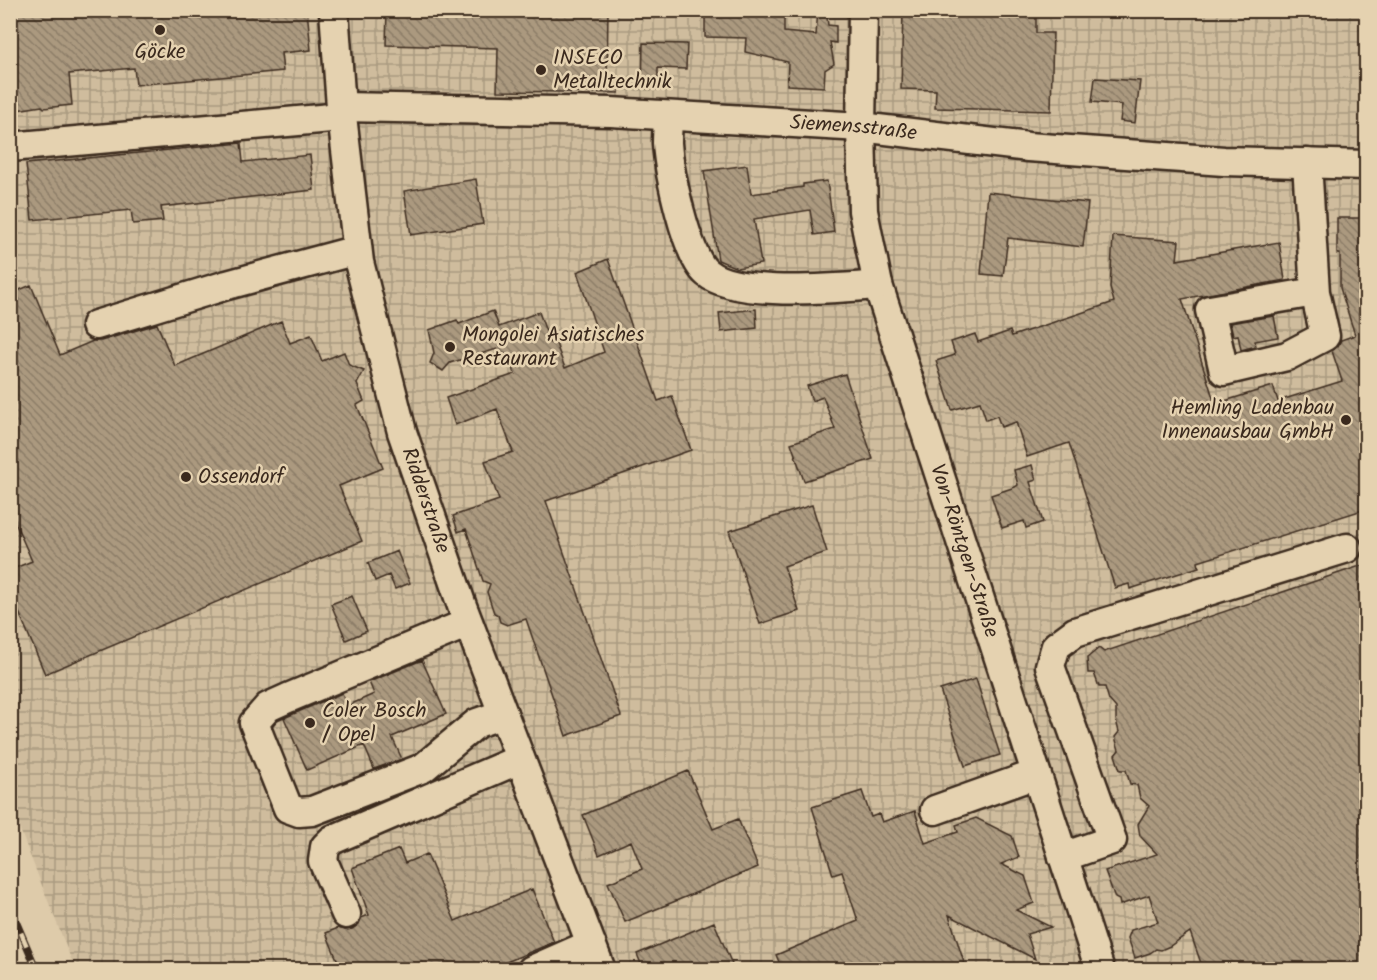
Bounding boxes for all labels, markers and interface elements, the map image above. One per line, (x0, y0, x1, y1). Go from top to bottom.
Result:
marker: Göcke (153, 23, 167, 37)
place label: Göcke (135, 36, 186, 69)
place label: INSECO Metalltechnik (553, 42, 672, 99)
marker: INSECO Metalltechnik (534, 63, 548, 77)
street label: Siemensstraße (789, 106, 919, 150)
place label: Mongolei Asiatisches Restaurant (462, 319, 644, 376)
marker: Mongolei Asiatisches Restaurant (443, 340, 457, 354)
place label: Hemling Ladenbau Innenausbau GmbH (1162, 392, 1334, 449)
marker: Hemling Ladenbau Innenausbau GmbH (1339, 413, 1353, 427)
street label: Ridderstraße (392, 443, 459, 558)
street label: Von-Röntgen-Straße (921, 460, 1008, 642)
place label: Ossendorf (198, 461, 286, 494)
marker: Ossendorf (179, 470, 193, 484)
place label: Coler Bosch / Opel (322, 695, 427, 752)
marker: Coler Bosch / Opel (303, 716, 317, 730)

